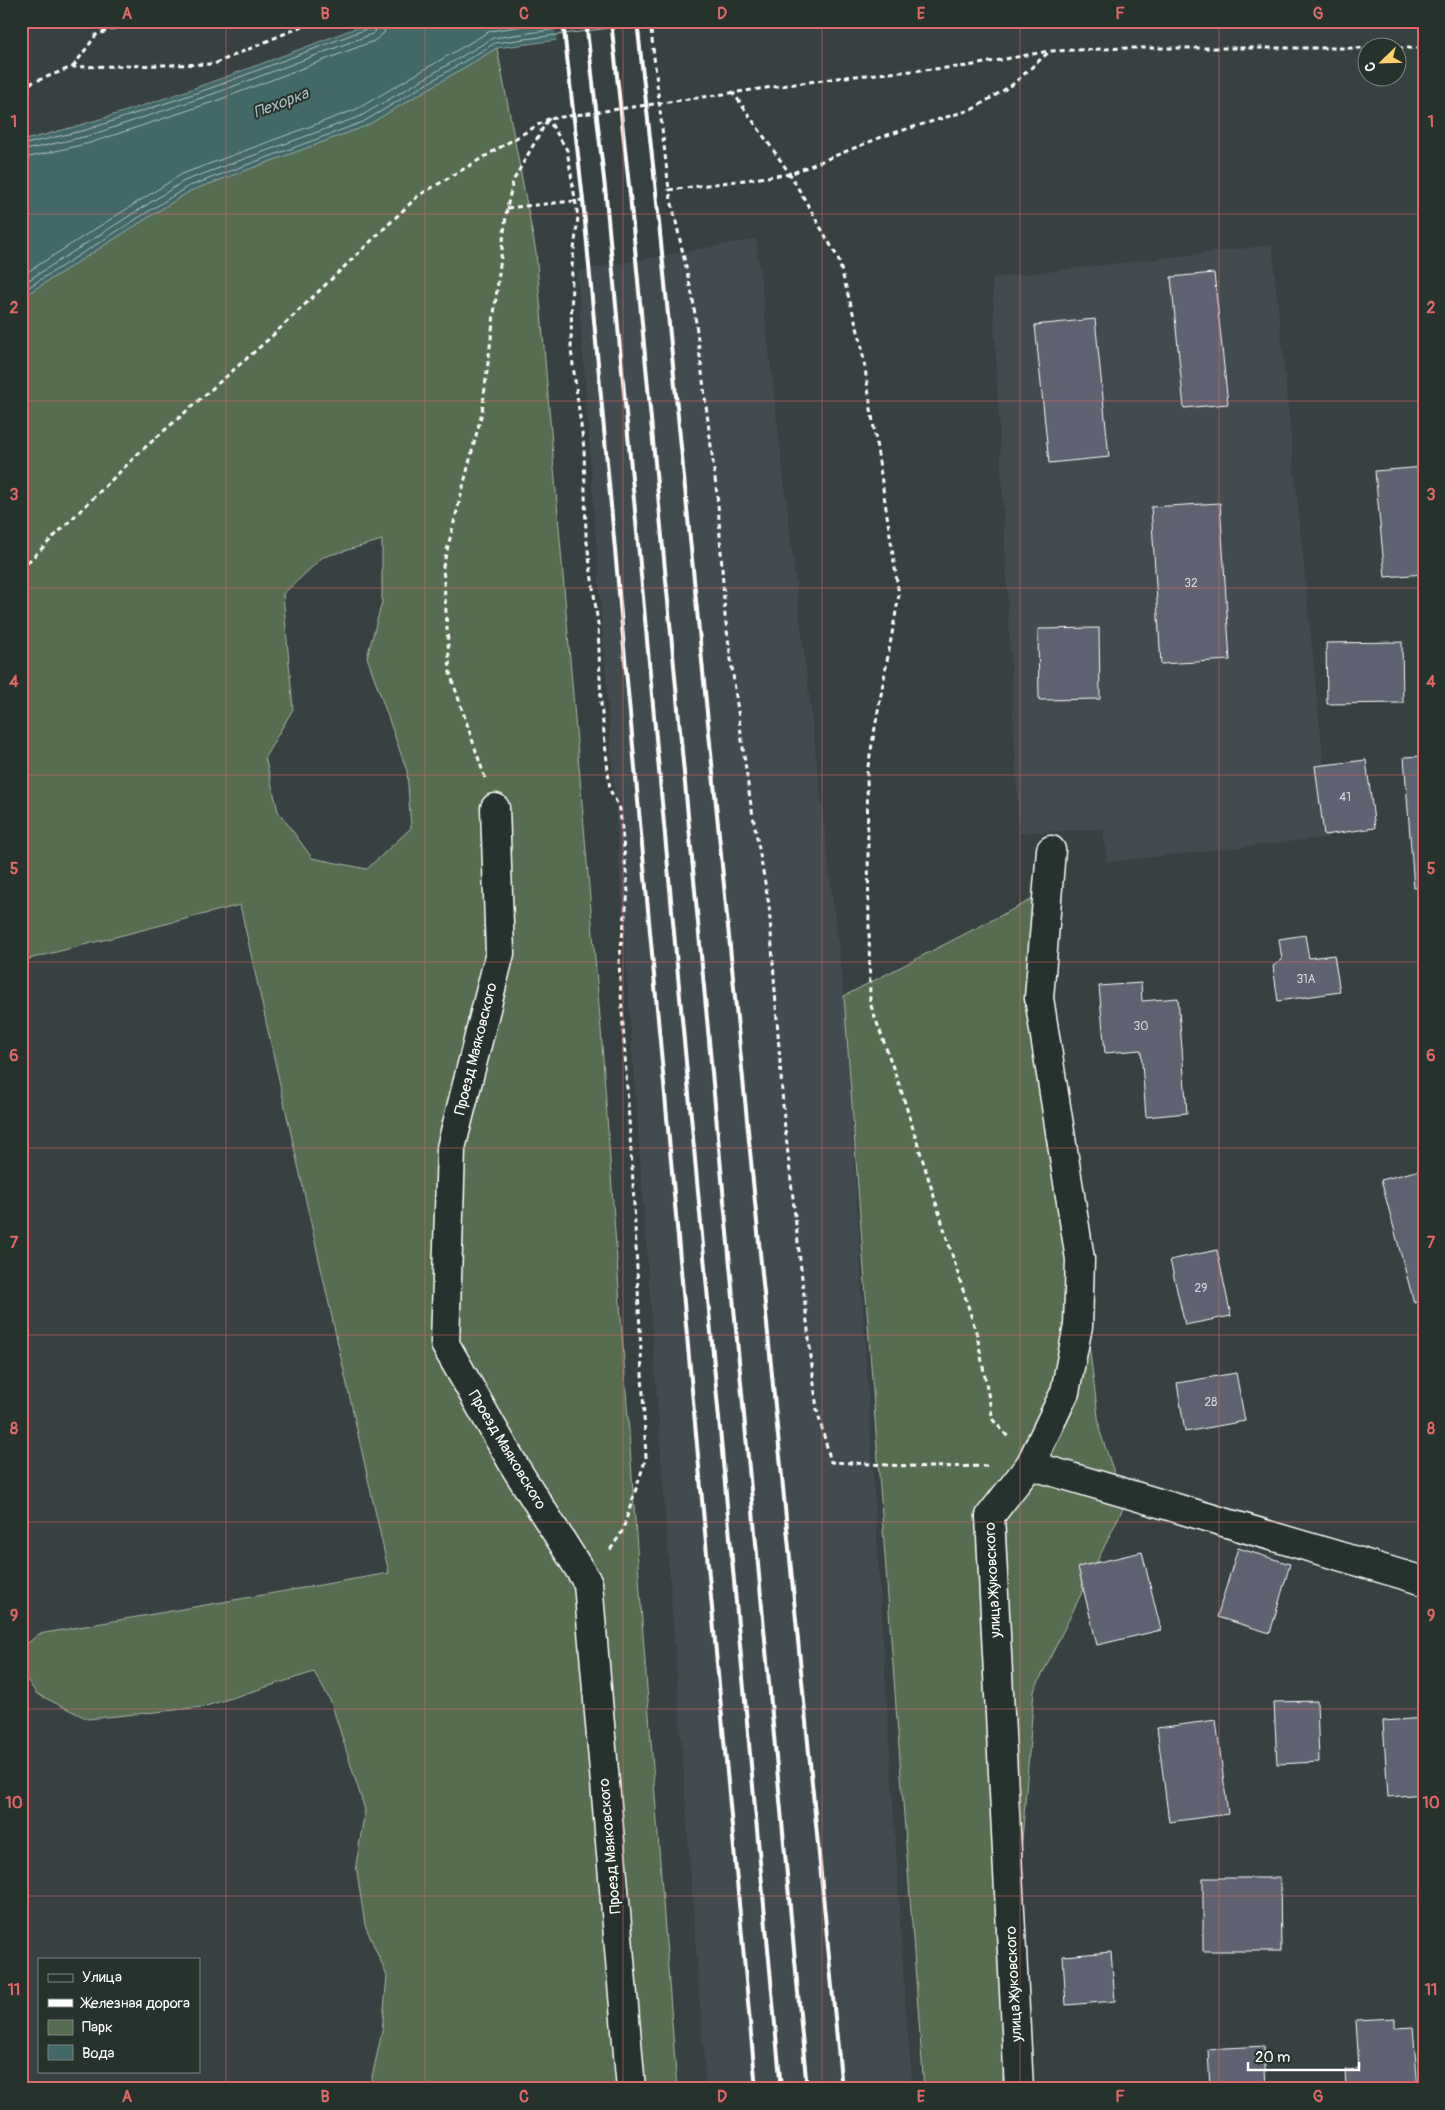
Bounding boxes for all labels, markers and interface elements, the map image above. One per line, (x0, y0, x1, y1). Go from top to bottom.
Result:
text: A (122, 4, 133, 24)
text: B (320, 4, 330, 24)
text: C (519, 4, 529, 24)
text: D (717, 4, 727, 24)
text: E (917, 4, 926, 24)
text: F (1115, 4, 1125, 24)
text: G (1313, 4, 1324, 24)
north arrow (1358, 38, 1408, 88)
text: С (1361, 59, 1380, 74)
water label: Пехорка (251, 83, 313, 123)
text: 1 (11, 112, 17, 132)
text: 1 (1428, 112, 1434, 132)
text: 2 (10, 298, 19, 318)
text: 2 (1427, 298, 1436, 318)
text: 3 (10, 485, 19, 505)
text: 3 (1427, 485, 1436, 505)
house number: 32 (1184, 576, 1198, 591)
text: 4 (9, 672, 19, 692)
text: 4 (1426, 672, 1436, 692)
house number: 41 (1339, 790, 1351, 805)
text: 5 (10, 859, 19, 879)
text: 5 (1427, 859, 1436, 879)
house number: 31А (1296, 972, 1316, 987)
street label: Проезд Маяковского (450, 981, 502, 1117)
house number: 30 (1134, 1019, 1148, 1034)
text: 6 (9, 1046, 19, 1066)
text: 6 (1426, 1046, 1436, 1066)
text: 7 (10, 1233, 19, 1253)
text: 7 (1427, 1233, 1436, 1253)
house number: 29 (1195, 1281, 1207, 1296)
street label: Проезд Маяковского (464, 1387, 550, 1513)
house number: 28 (1205, 1395, 1217, 1410)
text: 8 (10, 1419, 18, 1439)
text: 8 (1427, 1419, 1435, 1439)
street label: улица Жуковского (980, 1522, 1006, 1639)
text: 9 (10, 1606, 18, 1626)
text: 9 (1427, 1606, 1435, 1626)
street label: Проезд Маяковского (595, 1778, 625, 1914)
text: 10 (5, 1793, 23, 1813)
text: 10 (1422, 1793, 1440, 1813)
street label: улица Жуковского (1001, 1926, 1027, 2043)
legend (38, 1958, 200, 2072)
text: Улица (82, 1968, 122, 1987)
text: 11 (8, 1980, 20, 2000)
text: 11 (1425, 1980, 1437, 2000)
text: Железная дорога (80, 1994, 190, 2013)
text: Парк (82, 2018, 113, 2037)
scale bar (1248, 2040, 1359, 2072)
text: Вода (82, 2044, 115, 2063)
text: 20 m (1255, 2048, 1290, 2067)
text: A (122, 2087, 133, 2107)
text: B (320, 2087, 330, 2107)
text: C (519, 2087, 529, 2107)
text: D (717, 2087, 727, 2107)
text: E (917, 2087, 926, 2107)
text: F (1115, 2087, 1125, 2107)
text: G (1313, 2087, 1324, 2107)

